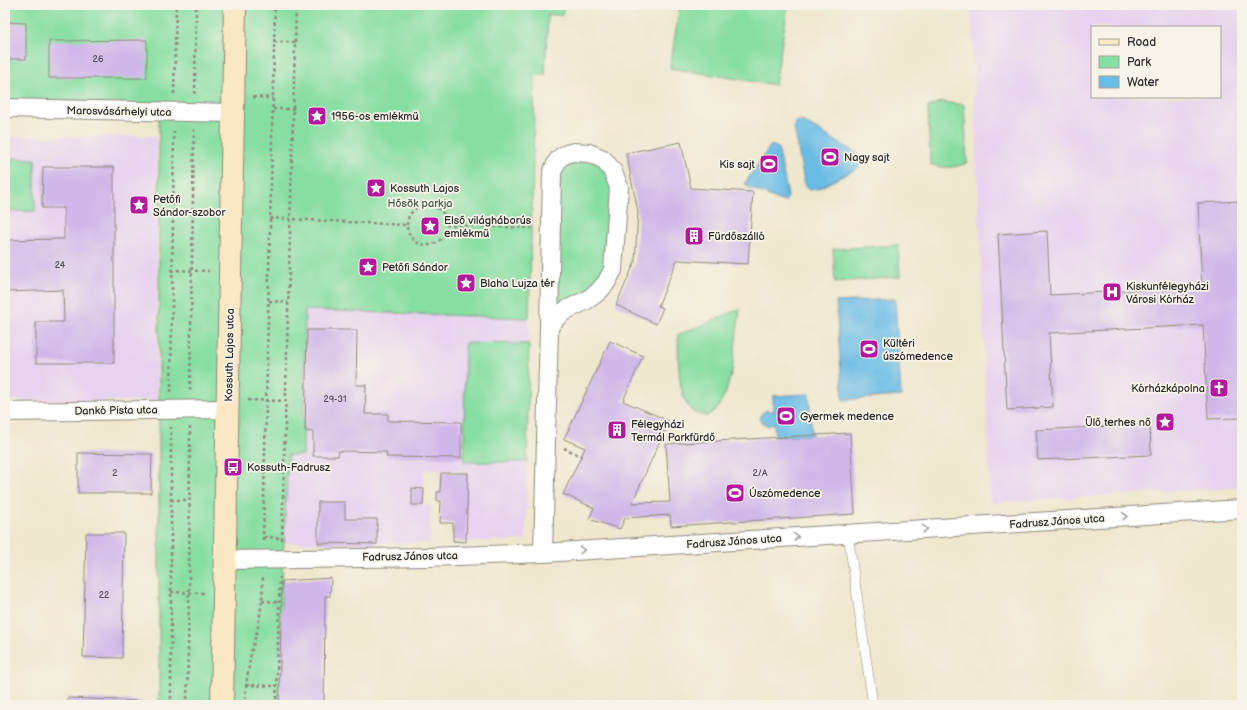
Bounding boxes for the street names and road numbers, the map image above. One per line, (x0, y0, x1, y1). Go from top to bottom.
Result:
street label: Marosvásárhelyi utca (66, 104, 172, 119)
street label: Kossuth Lajos utca (222, 308, 237, 402)
street label: Dankó Pista utca (74, 403, 158, 418)
street label: Fadrusz János utca (1009, 512, 1105, 531)
street label: Fadrusz János utca (686, 532, 782, 551)
street label: Fadrusz János utca (362, 549, 458, 564)

